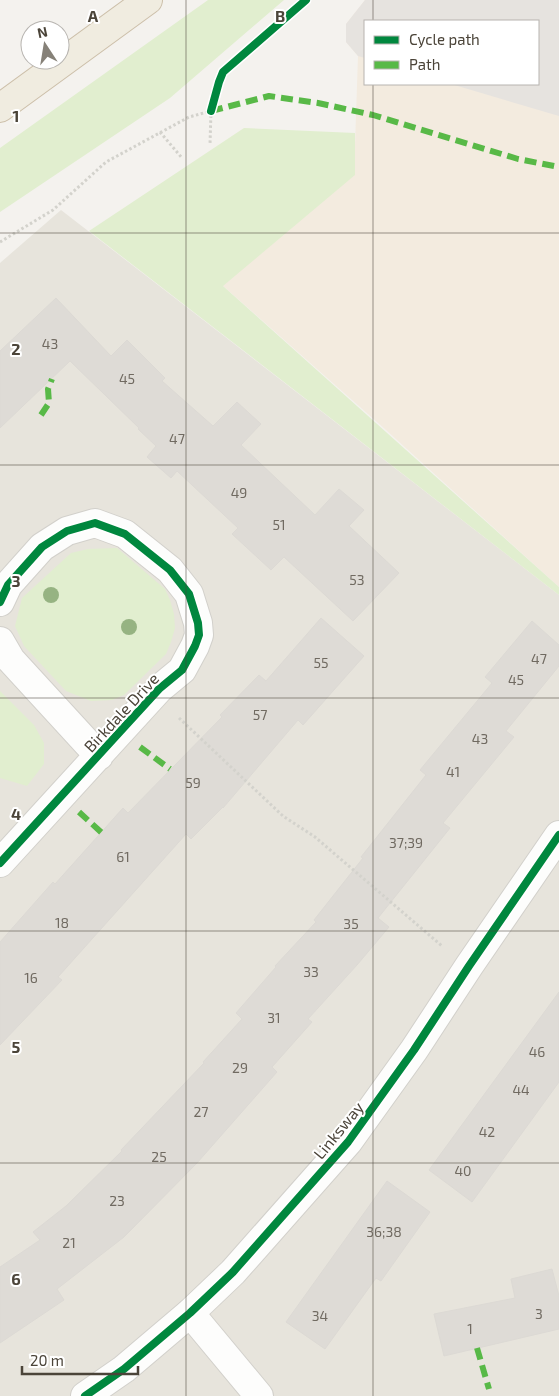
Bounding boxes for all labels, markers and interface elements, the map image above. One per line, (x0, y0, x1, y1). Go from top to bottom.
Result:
text: A (88, 6, 99, 25)
text: B (275, 6, 285, 25)
north arrow (20, 20, 70, 70)
legend (364, 20, 539, 85)
text: N (35, 22, 49, 41)
text: Cycle path (409, 30, 480, 48)
text: Path (409, 55, 440, 73)
text: 1 (13, 106, 19, 125)
house number: 43 (42, 335, 58, 352)
text: 2 (11, 339, 21, 358)
house number: 45 (119, 370, 135, 387)
house number: 47 (169, 430, 185, 447)
house number: 49 (231, 484, 247, 501)
house number: 51 (272, 516, 286, 533)
text: 3 (11, 571, 21, 590)
house number: 53 (349, 571, 365, 588)
house number: 47 (531, 650, 547, 667)
house number: 55 (313, 654, 329, 671)
street label: Birkdale Drive (80, 669, 162, 755)
house number: 45 (508, 671, 524, 688)
house number: 57 (253, 706, 267, 723)
house number: 43 (472, 730, 488, 747)
house number: 41 (446, 763, 460, 780)
house number: 59 (185, 774, 201, 791)
text: 4 (11, 804, 21, 823)
house number: 37;39 (389, 834, 423, 851)
house number: 61 (116, 848, 130, 865)
house number: 18 (55, 914, 69, 931)
house number: 35 (343, 915, 359, 932)
house number: 33 (303, 963, 319, 980)
house number: 16 (24, 969, 38, 986)
house number: 31 (267, 1009, 281, 1026)
text: 5 (12, 1037, 21, 1056)
house number: 46 (529, 1043, 545, 1060)
house number: 29 (232, 1059, 248, 1076)
house number: 44 (512, 1081, 530, 1098)
street label: Linksway (309, 1097, 367, 1162)
house number: 27 (193, 1103, 209, 1120)
house number: 42 (479, 1123, 495, 1140)
house number: 25 (151, 1148, 167, 1165)
house number: 40 (454, 1162, 472, 1179)
house number: 23 (109, 1192, 125, 1209)
house number: 36;38 (366, 1223, 402, 1240)
house number: 21 (62, 1234, 76, 1251)
text: 6 (11, 1269, 21, 1288)
house number: 3 (535, 1305, 543, 1322)
house number: 34 (312, 1307, 328, 1324)
house number: 1 (467, 1320, 473, 1337)
scale bar (22, 1344, 139, 1376)
text: 20 m (30, 1351, 64, 1369)

